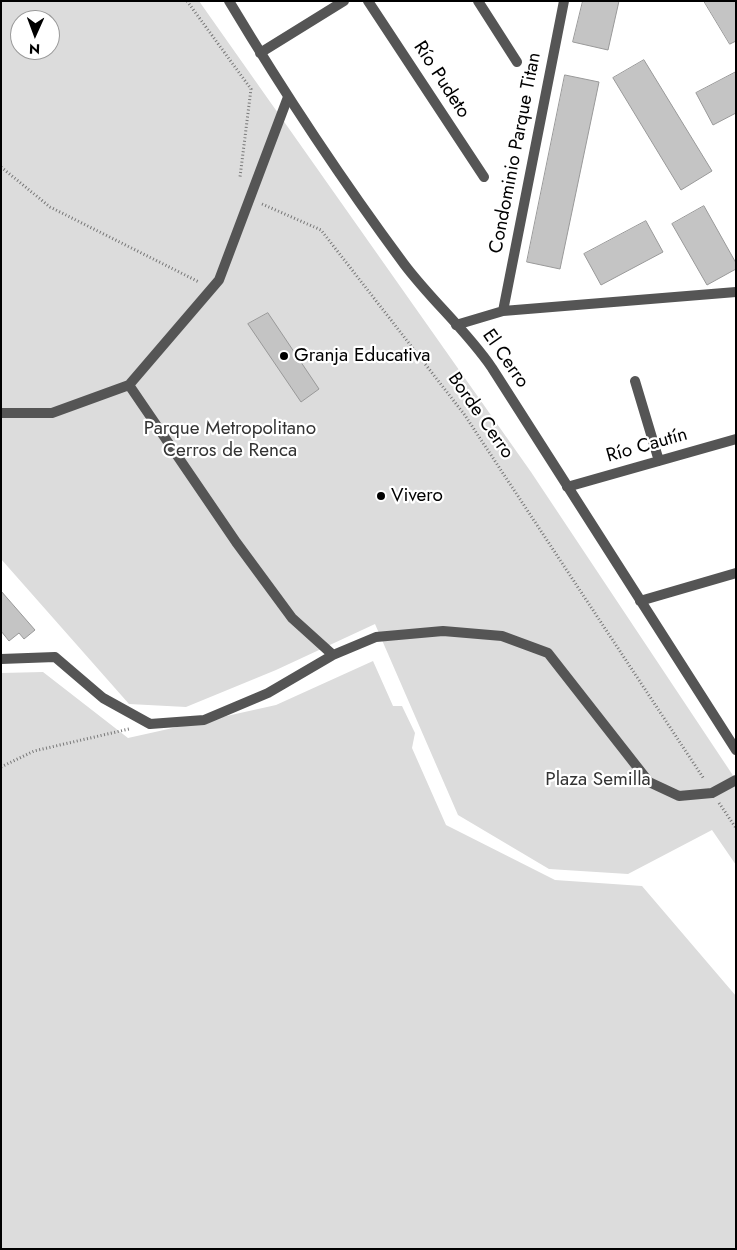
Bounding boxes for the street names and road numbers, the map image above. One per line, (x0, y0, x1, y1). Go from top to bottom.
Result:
street label: Río Pudeto (408, 37, 474, 123)
street label: Condominio Parque Titan (485, 51, 547, 255)
street label: El Cerro (477, 325, 533, 393)
street label: Borde Cerro (442, 369, 518, 463)
street label: Río Cautín (604, 424, 690, 468)

